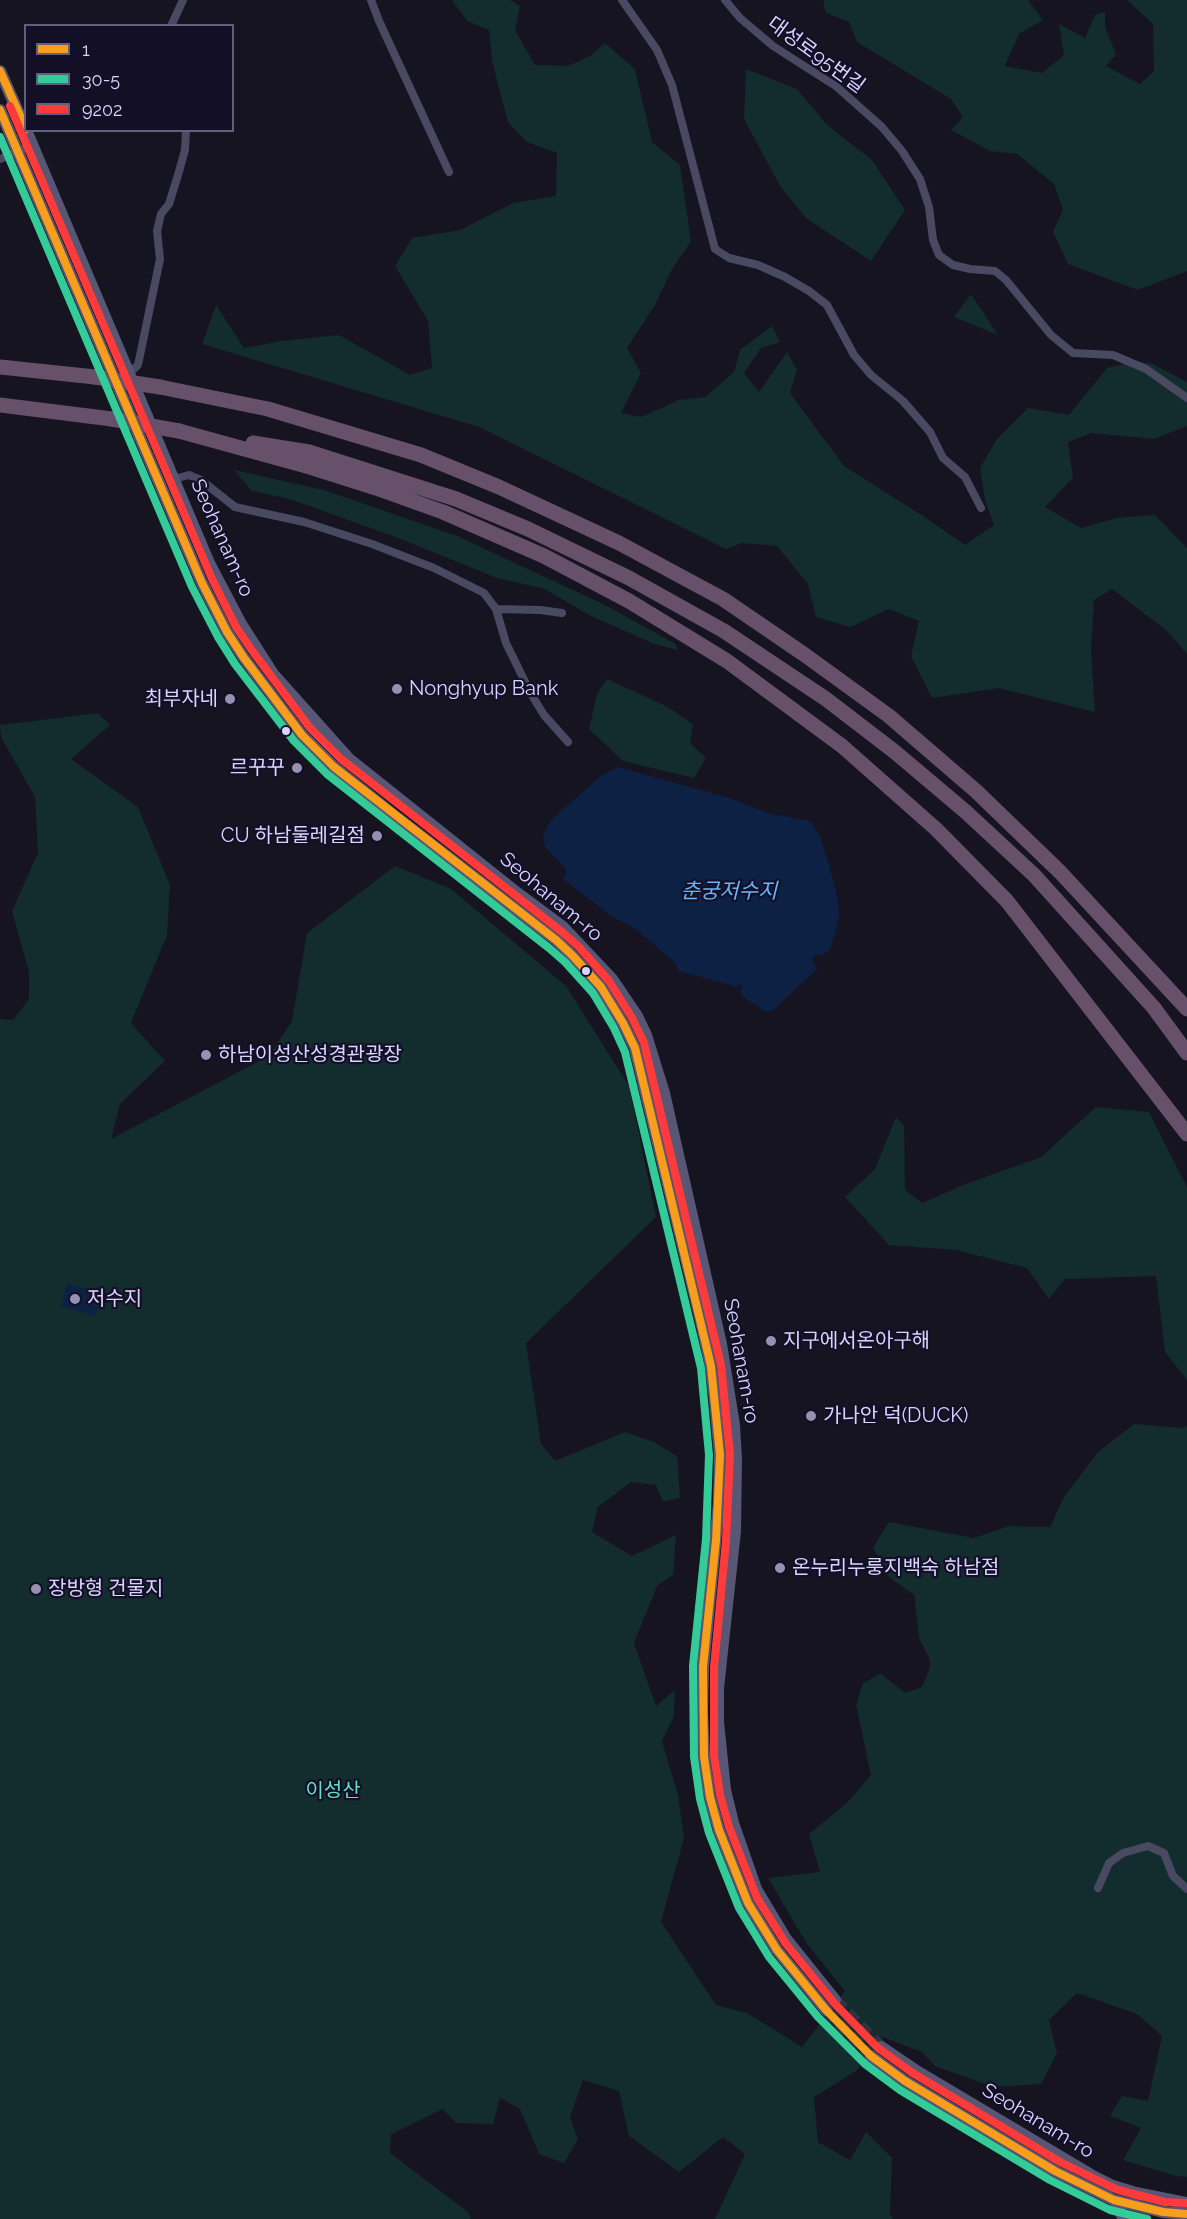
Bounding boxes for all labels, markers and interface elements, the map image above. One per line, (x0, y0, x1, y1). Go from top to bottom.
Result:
street label: 대성로95번길 (763, 12, 869, 98)
legend (24, 24, 234, 132)
text: 1 (82, 39, 90, 60)
text: 30-5 (82, 69, 120, 90)
text: 9202 (82, 99, 122, 120)
street label: Seohanam-ro (185, 475, 259, 601)
place label: Nonghyup Bank (409, 677, 558, 701)
marker: Nonghyup Bank (390, 682, 404, 696)
place label: 최부자네 (144, 687, 218, 711)
marker: 최부자네 (223, 692, 237, 706)
unlabelled marker (280, 725, 292, 737)
place label: 르꾸꾸 (230, 756, 285, 780)
marker: 르꾸꾸 (290, 761, 304, 775)
place label: CU 하남둘레길점 (221, 824, 365, 848)
marker: CU 하남둘레길점 (370, 829, 384, 843)
street label: Seohanam-ro (495, 847, 607, 947)
water label: 춘궁저수지 (681, 879, 777, 905)
unlabelled marker (580, 965, 592, 977)
place label: 하남이성산성경관광장 (218, 1043, 402, 1067)
marker: 하남이성산성경관광장 (199, 1048, 213, 1062)
place label: 저수지 (87, 1287, 142, 1311)
marker: 저수지 (68, 1292, 82, 1306)
street label: Seohanam-ro (718, 1297, 764, 1425)
place label: 지구에서온아구해 (783, 1329, 930, 1353)
marker: 지구에서온아구해 (764, 1334, 778, 1348)
place label: 가나안 덕(DUCK) (823, 1404, 968, 1428)
marker: 가나안 덕(DUCK) (804, 1409, 818, 1423)
place label: 온누리누룽지백숙 하남점 (792, 1556, 999, 1580)
marker: 온누리누룽지백숙 하남점 (773, 1561, 787, 1575)
place label: 장방형 건물지 (48, 1577, 163, 1601)
marker: 장방형 건물지 (29, 1582, 43, 1596)
park label: 이성산 (305, 1779, 361, 1803)
street label: Seohanam-ro (978, 2078, 1098, 2164)

